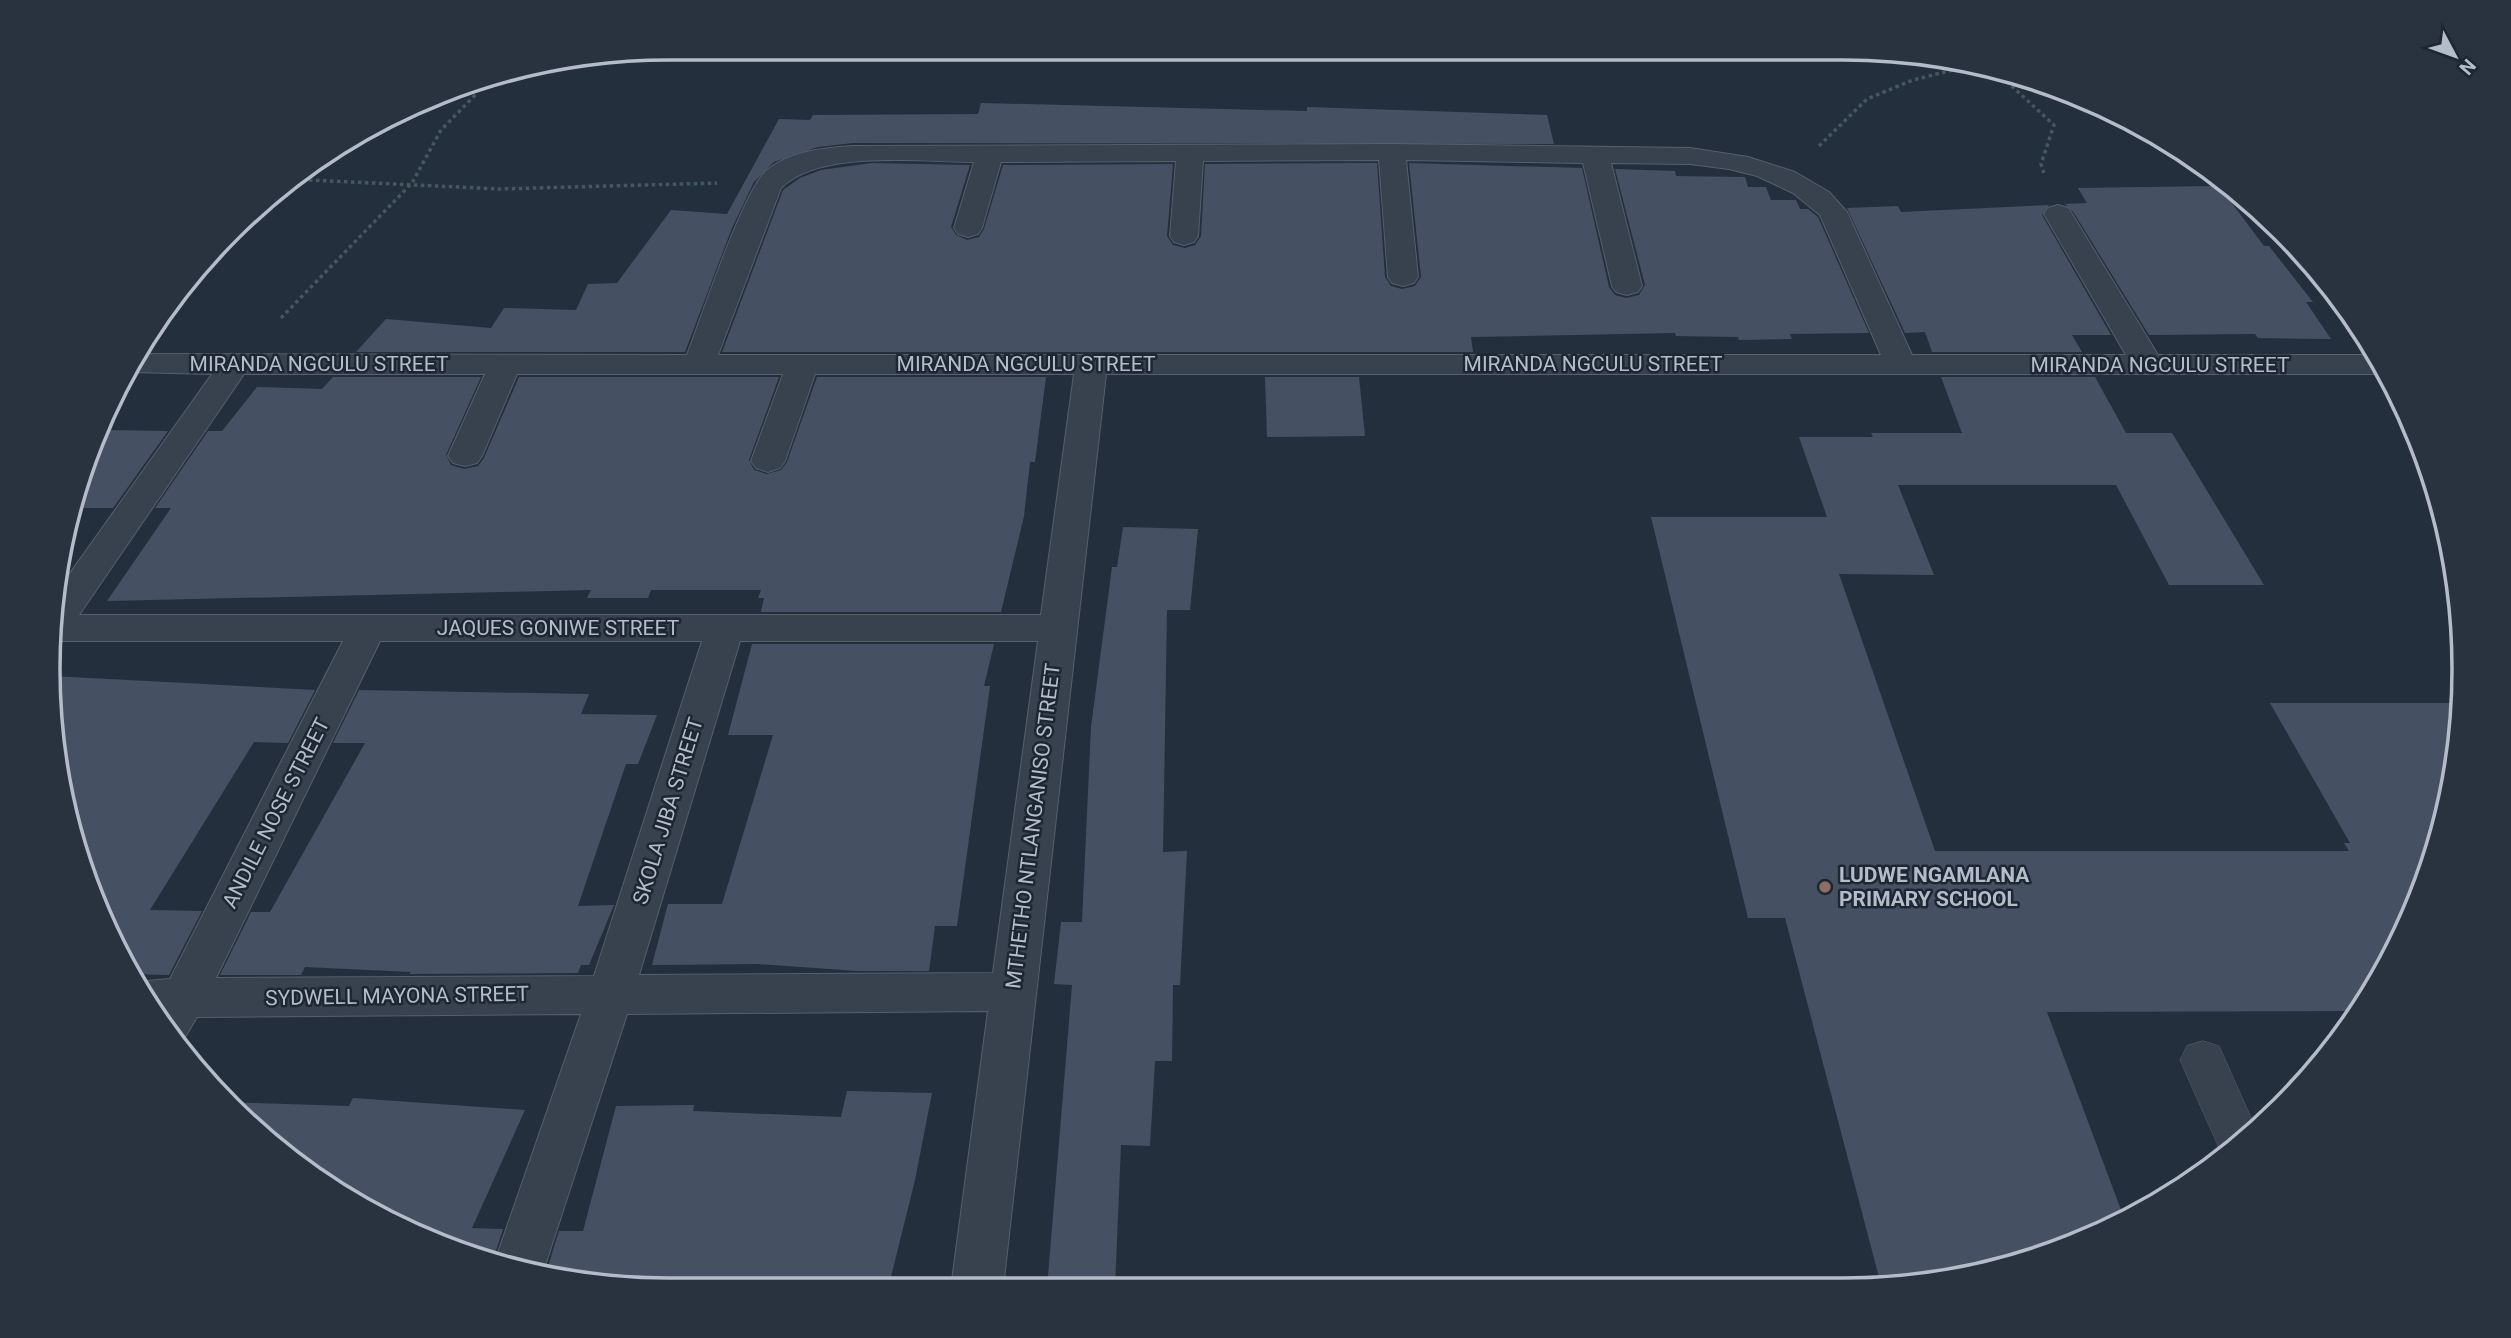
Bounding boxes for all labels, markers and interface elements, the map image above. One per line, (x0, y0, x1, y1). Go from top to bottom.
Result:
north arrow (2420, 21, 2490, 91)
text: N (2454, 54, 2481, 79)
street label: MIRANDA NGCULU STREET (190, 352, 449, 376)
street label: MIRANDA NGCULU STREET (897, 352, 1156, 376)
street label: MIRANDA NGCULU STREET (1464, 352, 1723, 376)
street label: MIRANDA NGCULU STREET (2031, 353, 2290, 377)
street label: JAQUES GONIWE STREET (437, 616, 680, 640)
street label: MTHETHO NTLANGANISO STREET (1001, 661, 1065, 990)
street label: ANDILE NOSE STREET (218, 713, 335, 912)
street label: SKOLA JIBA STREET (628, 714, 708, 907)
place label: LUDWE NGAMLANA PRIMARY SCHOOL (1839, 863, 2030, 911)
marker: LUDWE NGAMLANA PRIMARY SCHOOL (1817, 879, 1833, 895)
street label: SYDWELL MAYONA STREET (265, 982, 530, 1010)

